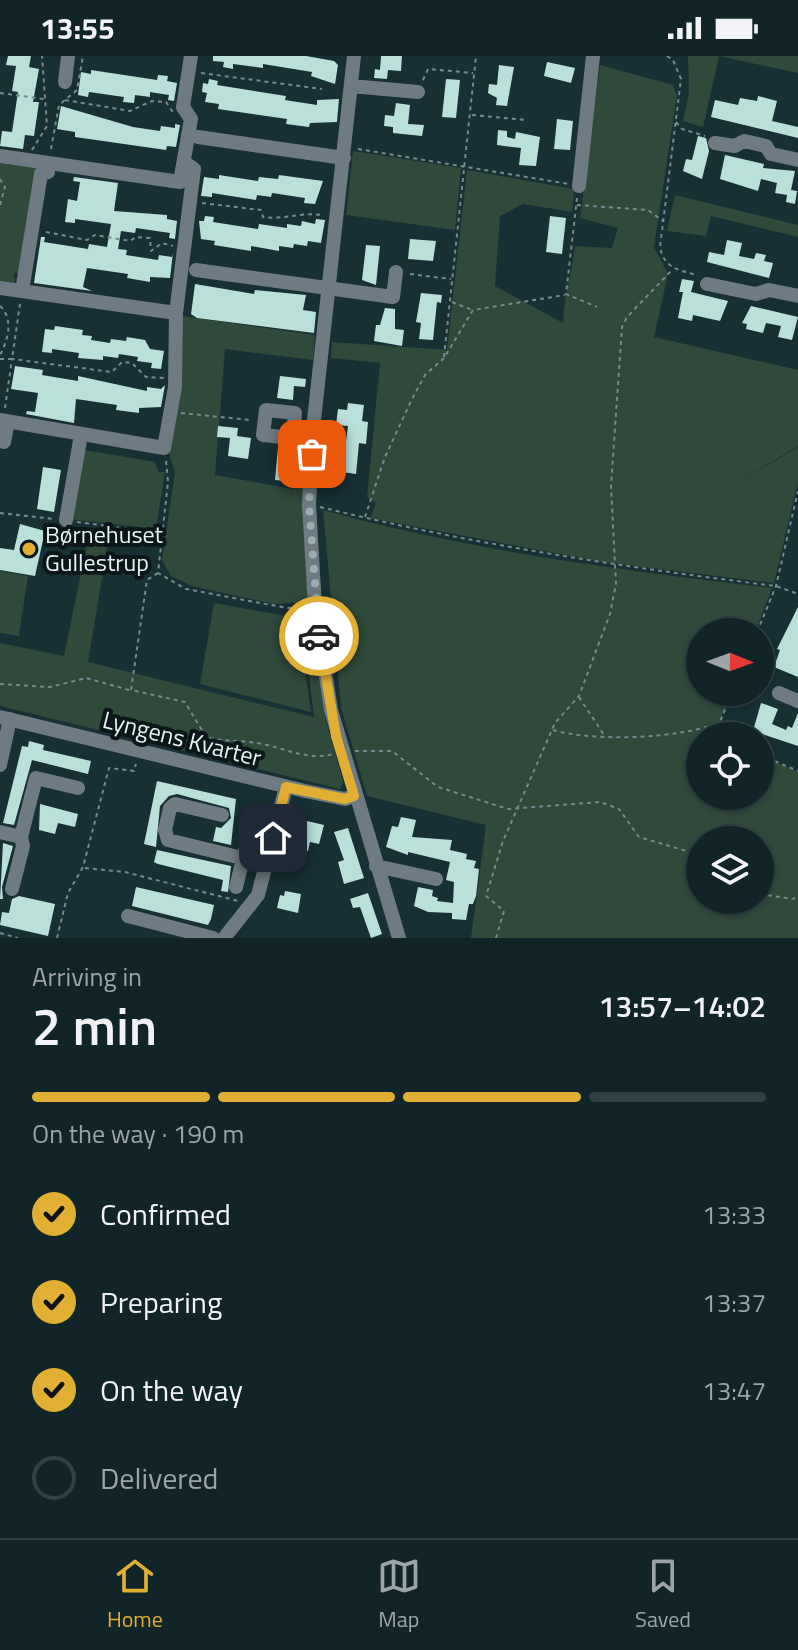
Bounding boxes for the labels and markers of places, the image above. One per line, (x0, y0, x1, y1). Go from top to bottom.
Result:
pin (278, 420, 346, 488)
place label: Børnehuset Gullestrup (45, 516, 164, 580)
marker: Børnehuset Gullestrup (20, 540, 38, 558)
pin (239, 804, 307, 872)

